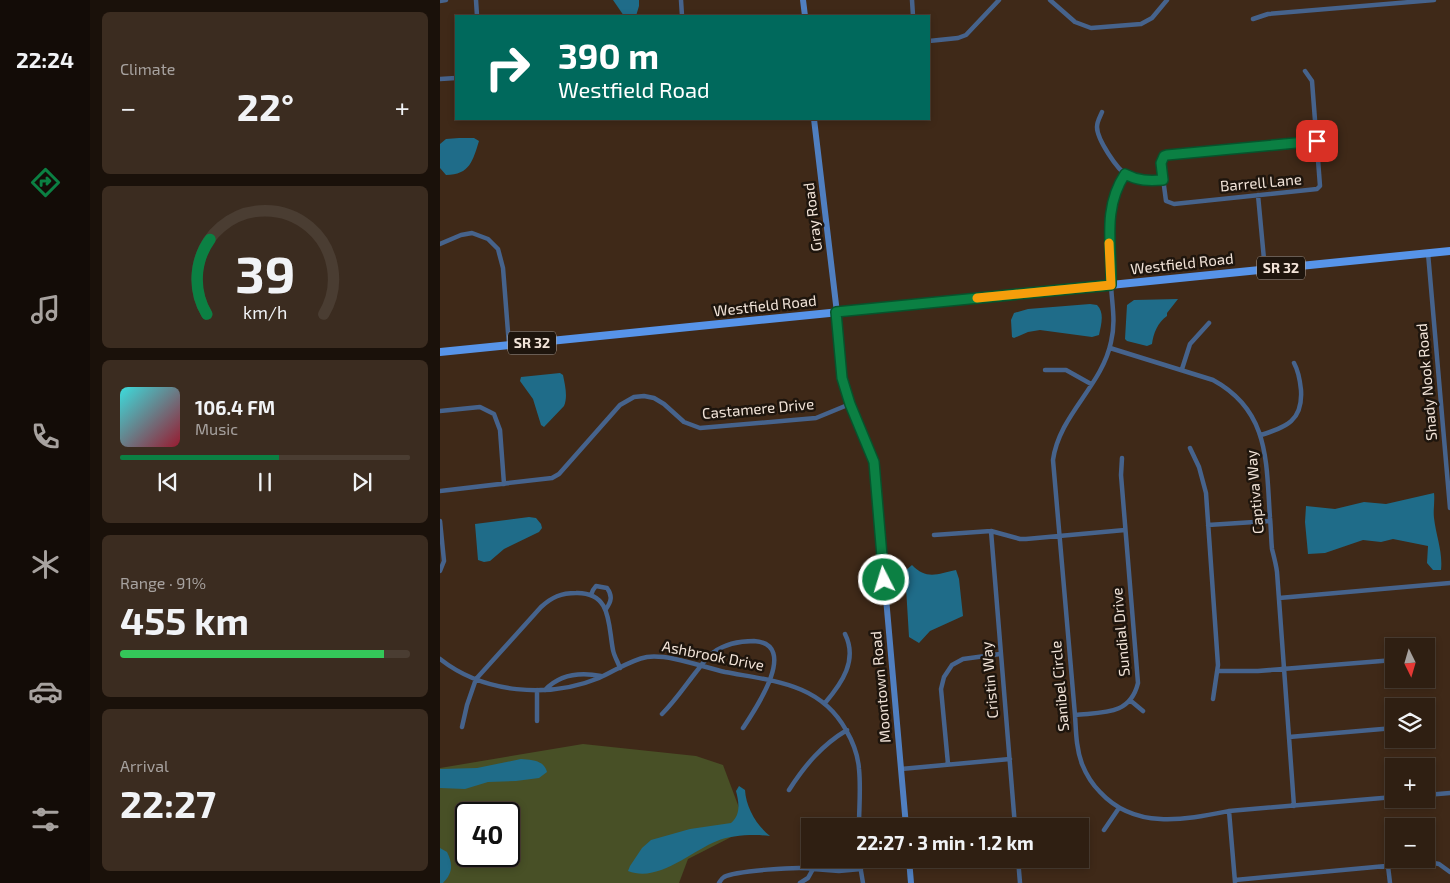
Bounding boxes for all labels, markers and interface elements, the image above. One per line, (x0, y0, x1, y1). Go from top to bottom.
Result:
text: 390 m (558, 34, 659, 76)
icon: right (475, 35, 540, 100)
text: 22:24 (16, 46, 74, 72)
text: Climate (120, 59, 175, 78)
text: Westfield Road (558, 76, 710, 102)
text: 22° (237, 83, 294, 129)
text: − (120, 90, 136, 124)
text: + (395, 90, 410, 124)
pin (1296, 120, 1338, 162)
icon: arrive (1303, 127, 1331, 155)
icon: directions (28, 165, 63, 200)
street label: Barrell Lane (1219, 169, 1303, 195)
street label: Gray Road (799, 182, 825, 253)
text: 39 (235, 241, 295, 303)
street label: Westfield Road (1130, 249, 1234, 277)
road number: SR 32 (1257, 256, 1305, 280)
street label: Westfield Road (713, 291, 817, 319)
icon: music (28, 292, 63, 327)
text: km/h (243, 301, 287, 323)
street label: Shady Nook Road (1412, 323, 1440, 442)
road number: SR 32 (508, 332, 556, 354)
street label: Castamere Drive (701, 394, 815, 422)
text: 106.4 FM (195, 396, 275, 419)
icon: phone (28, 419, 63, 454)
text: Music (195, 419, 238, 438)
street label: Captiva Way (1241, 449, 1267, 535)
icon: previous (154, 468, 182, 496)
icon: pause (251, 468, 279, 496)
icon: next (348, 468, 376, 496)
icon: climate (28, 547, 63, 582)
position arrow (857, 553, 909, 605)
text: Range · 91% (120, 573, 206, 592)
street label: Sundial Drive (1107, 587, 1133, 677)
text: 455 km (120, 597, 249, 643)
street label: Moontown Road (866, 630, 894, 744)
street label: Ashbrook Drive (661, 636, 766, 674)
north arrow (1385, 638, 1435, 688)
map controls (1385, 638, 1435, 868)
street label: Sanibel Circle (1046, 640, 1072, 732)
street label: Cristin Way (977, 641, 1001, 719)
icon: car (28, 674, 63, 709)
button: layers (1385, 698, 1435, 748)
text: Arrival (120, 756, 169, 775)
button: + (1385, 758, 1435, 808)
text: 22:27 (120, 780, 216, 826)
icon: filters (28, 802, 63, 837)
speed limit sign: 40 (455, 802, 520, 867)
button: − (1385, 818, 1435, 868)
text: 22:27 · 3 min · 1.2 km (856, 831, 1034, 854)

